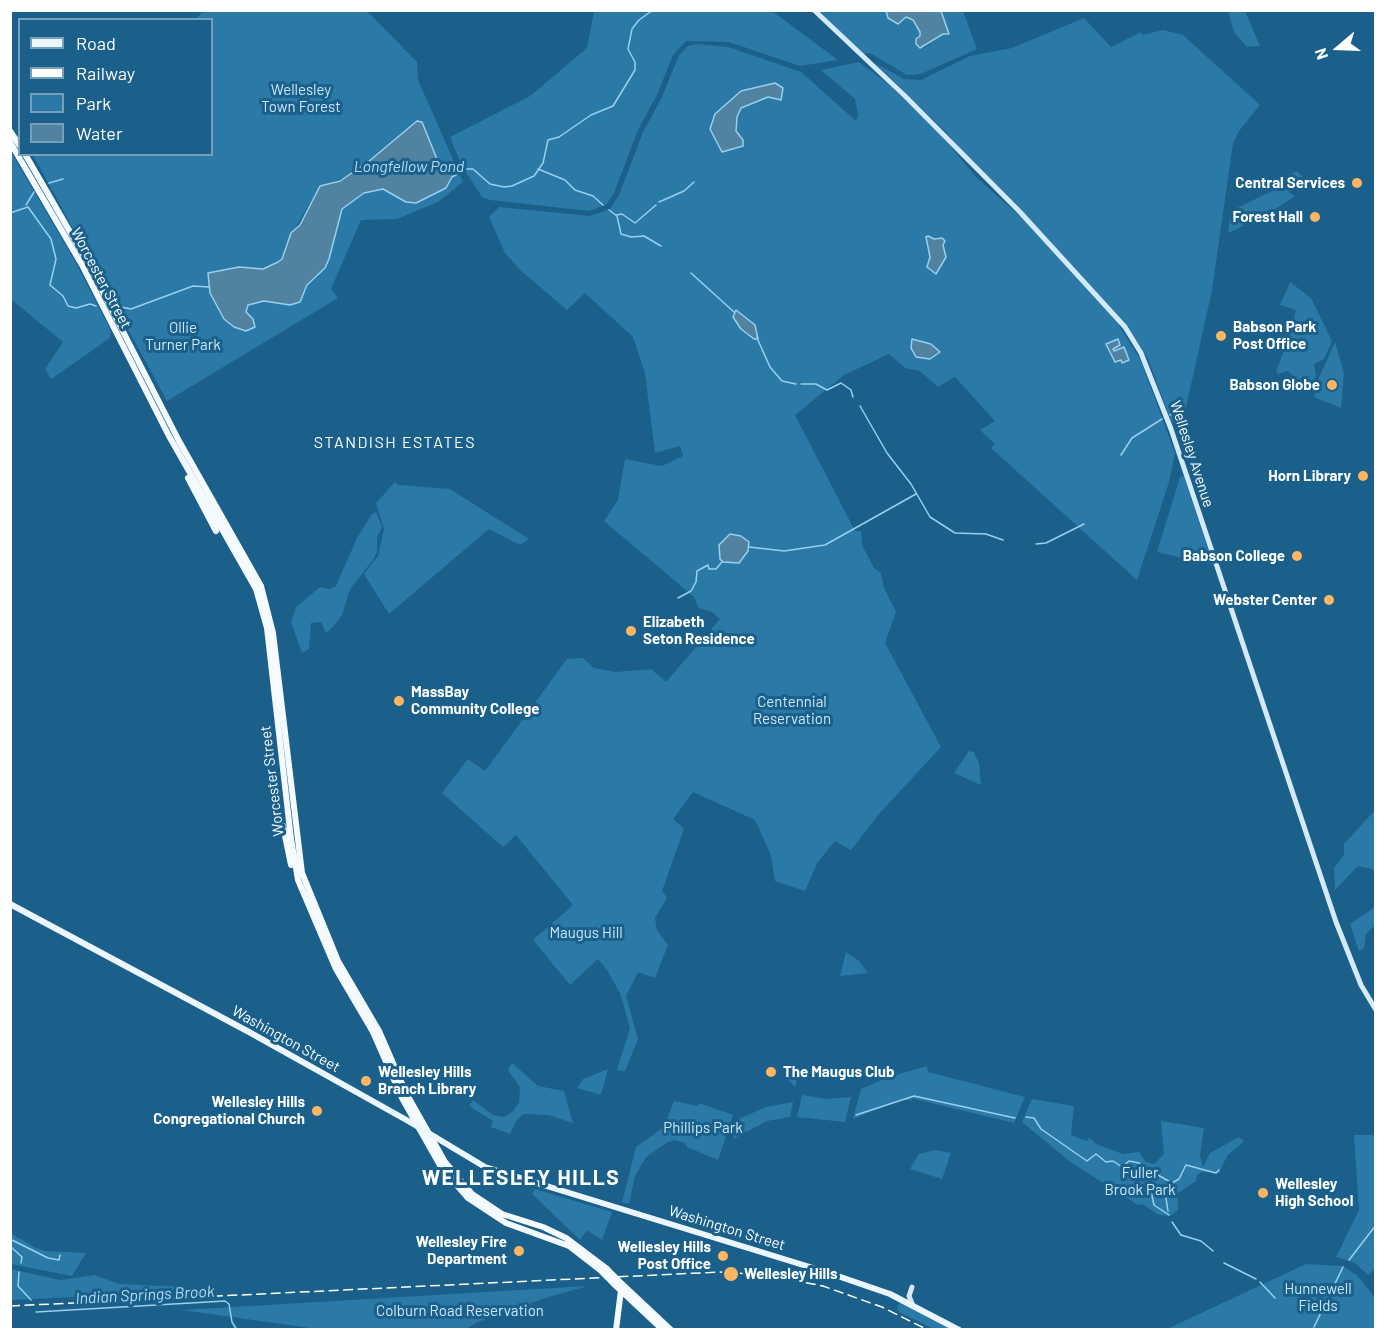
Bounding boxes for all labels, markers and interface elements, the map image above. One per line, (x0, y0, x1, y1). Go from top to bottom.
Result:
legend (18, 18, 213, 156)
north arrow (1308, 18, 1368, 78)
text: Road (76, 32, 116, 54)
text: N (1310, 46, 1331, 62)
text: Railway (76, 62, 135, 84)
park label: Wellesley Town Forest (261, 81, 341, 116)
text: Park (76, 92, 111, 114)
text: Water (76, 122, 123, 144)
water label: Longfellow Pond (354, 157, 464, 177)
place label: Central Services (1235, 174, 1345, 192)
marker: Central Services (1350, 176, 1364, 190)
place label: Forest Hall (1233, 208, 1303, 226)
marker: Forest Hall (1308, 210, 1322, 224)
street label: Worcester Street (67, 225, 135, 331)
place label: Babson Park Post Office (1233, 318, 1316, 353)
park label: Ollie Turner Park (145, 319, 221, 354)
marker: Babson Park Post Office (1214, 329, 1228, 343)
place label: Babson Globe (1229, 376, 1320, 394)
marker: Babson Globe (1325, 378, 1339, 392)
street label: Wellesley Avenue (1166, 398, 1218, 510)
district label: STANDISH ESTATES (314, 433, 476, 453)
place label: Horn Library (1268, 467, 1351, 485)
marker: Horn Library (1356, 469, 1370, 483)
place label: Babson College (1183, 547, 1285, 565)
marker: Babson College (1290, 549, 1304, 563)
place label: Webster Center (1213, 591, 1317, 609)
marker: Webster Center (1322, 593, 1336, 607)
place label: Elizabeth Seton Residence (643, 613, 755, 648)
marker: Elizabeth Seton Residence (624, 624, 638, 638)
place label: MassBay Community College (411, 683, 539, 718)
park label: Centennial Reservation (753, 693, 831, 728)
marker: MassBay Community College (392, 694, 406, 708)
street label: Worcester Street (256, 725, 288, 837)
park label: Maugus Hill (549, 924, 623, 942)
street label: Washington Street (229, 1002, 343, 1076)
place label: Wellesley Hills Branch Library (378, 1063, 476, 1098)
place label: The Maugus Club (783, 1063, 894, 1081)
marker: The Maugus Club (764, 1065, 778, 1079)
marker: Wellesley Hills Branch Library (359, 1074, 373, 1088)
place label: Wellesley Hills Congregational Church (153, 1093, 305, 1128)
marker: Wellesley Hills Congregational Church (310, 1104, 324, 1118)
park label: Phillips Park (663, 1119, 743, 1137)
park label: Fuller Brook Park (1104, 1164, 1176, 1199)
district label: WELLESLEY HILLS (422, 1165, 620, 1191)
place label: Wellesley High School (1275, 1175, 1353, 1210)
marker: Wellesley High School (1256, 1186, 1270, 1200)
street label: Washington Street (667, 1202, 787, 1254)
place label: Wellesley Fire Department (416, 1233, 507, 1268)
place label: Wellesley Hills Post Office (618, 1238, 711, 1273)
marker: Wellesley Fire Department (512, 1244, 526, 1258)
marker: Wellesley Hills Post Office (716, 1249, 730, 1263)
marker: Wellesley Hills (722, 1265, 740, 1283)
place label: Wellesley Hills (744, 1265, 837, 1283)
park label: Hunnewell Fields (1284, 1280, 1352, 1315)
water label: Indian Springs Brook (75, 1282, 215, 1308)
park label: Colburn Road Reservation (376, 1302, 544, 1320)

